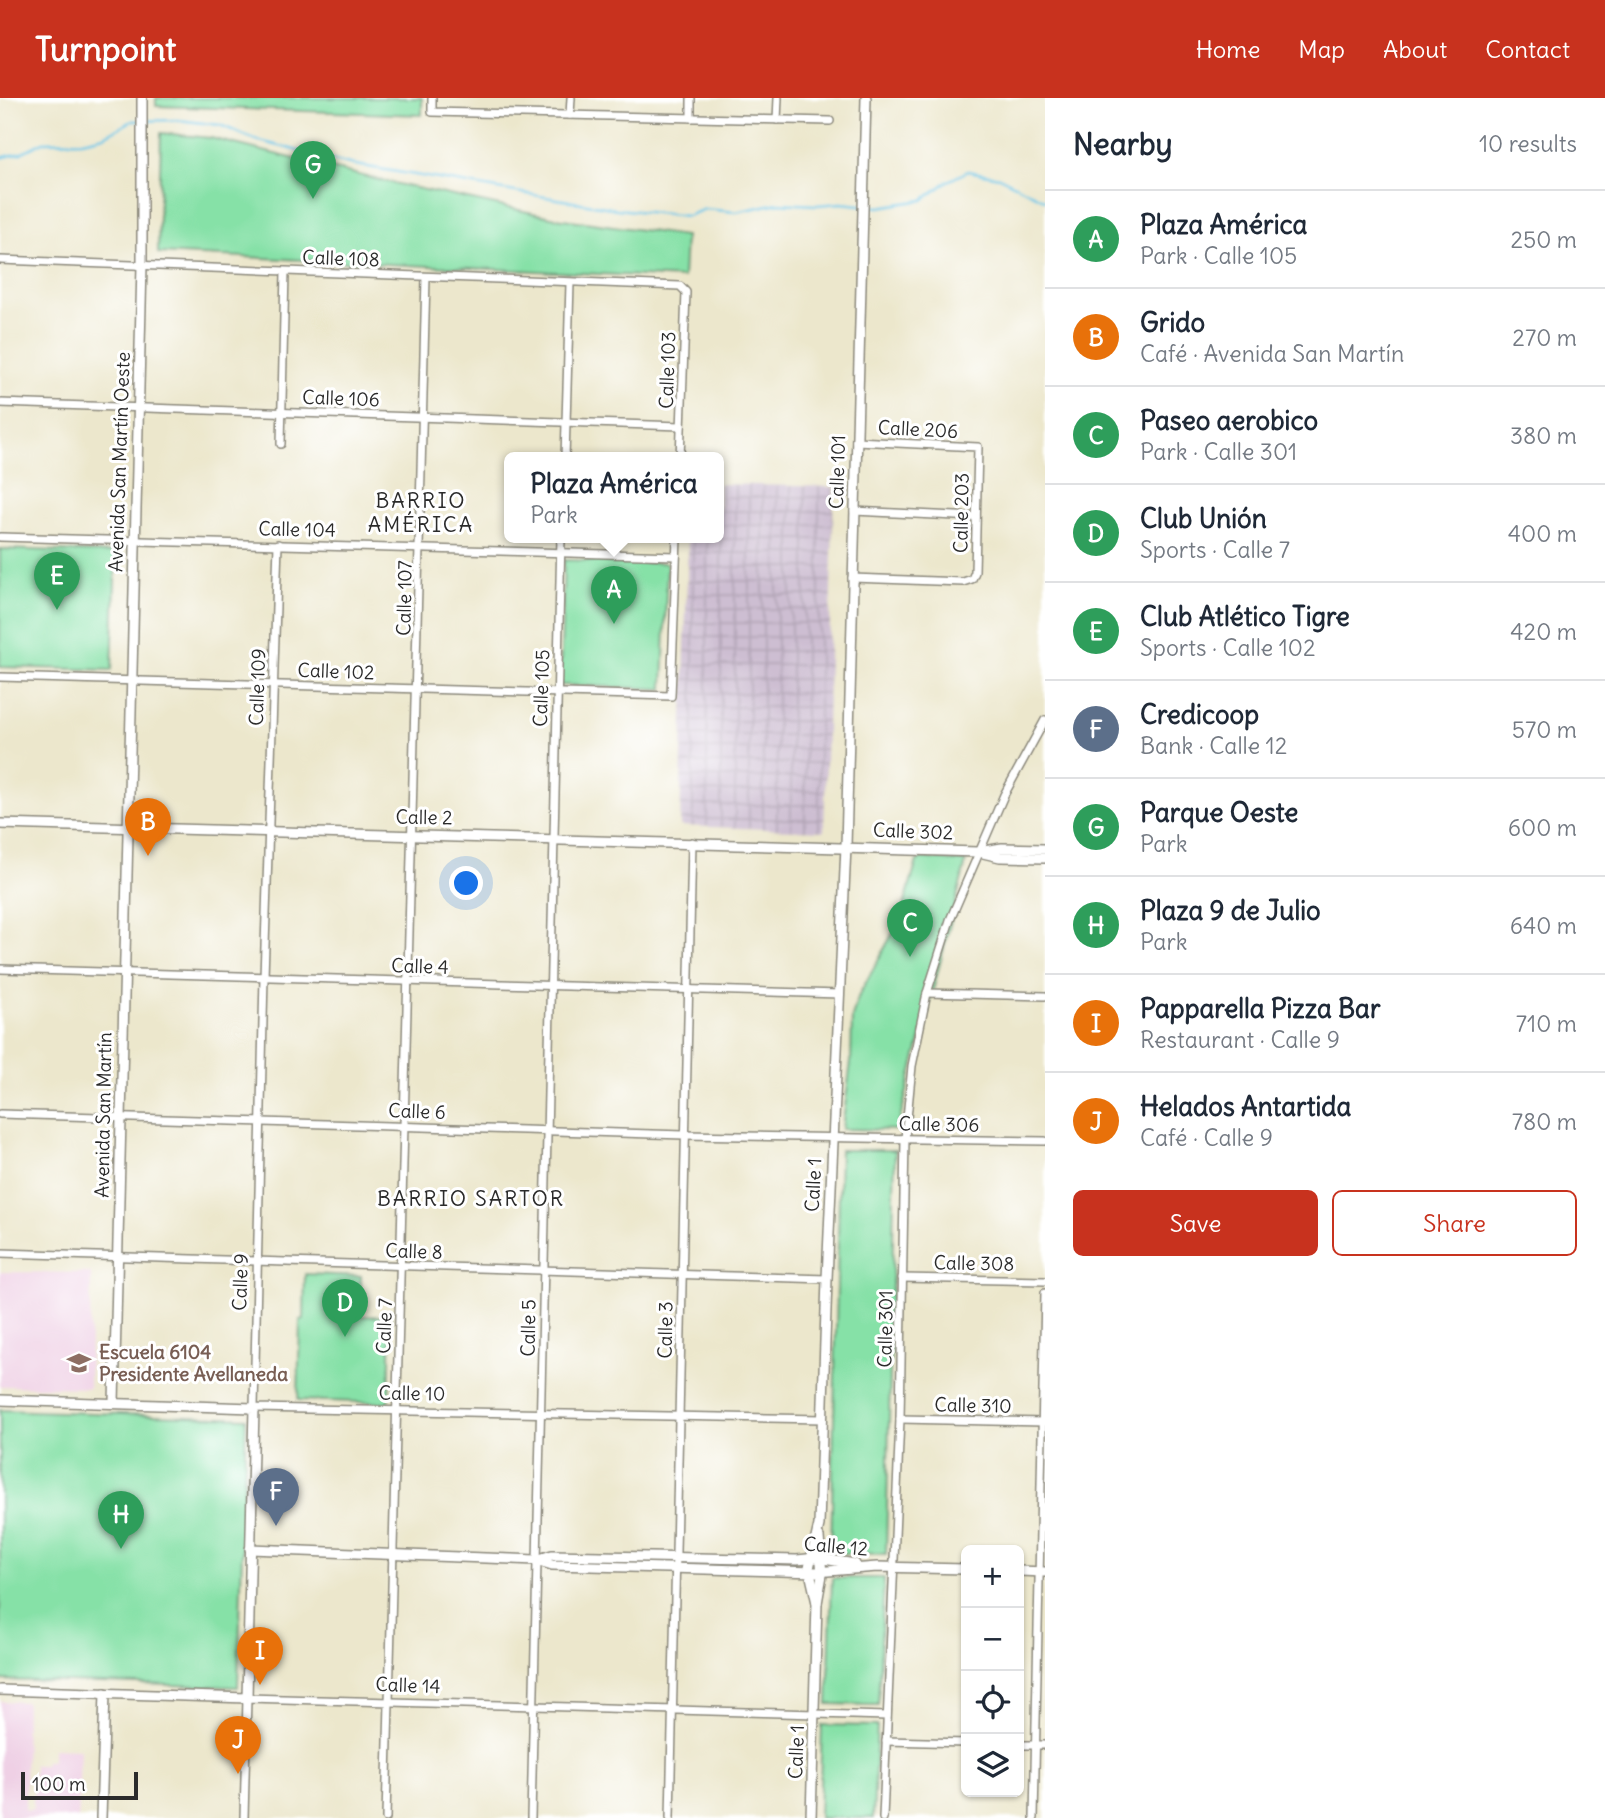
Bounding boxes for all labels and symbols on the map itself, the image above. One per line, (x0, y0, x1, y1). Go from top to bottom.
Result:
pin: G (290, 141, 336, 199)
street label: Calle 108 (302, 245, 380, 271)
street label: Calle 103 (654, 331, 680, 409)
street label: Avenida San Martín Oeste (103, 351, 135, 573)
street label: Calle 106 (302, 385, 380, 411)
street label: Calle 206 (877, 415, 959, 443)
street label: Calle 101 (824, 435, 850, 509)
street label: Calle 203 (948, 473, 974, 553)
district label: BARRIO AMÉRICA (368, 487, 474, 538)
street label: Calle 104 (258, 516, 336, 542)
pin: E (34, 552, 80, 610)
street label: Calle 107 (391, 560, 417, 636)
pin: A (591, 566, 637, 624)
street label: Calle 109 (244, 648, 270, 726)
street label: Calle 105 (528, 649, 554, 727)
street label: Calle 102 (297, 658, 375, 684)
pin: B (125, 798, 171, 856)
street label: Calle 2 (395, 805, 453, 829)
street label: Calle 302 (873, 818, 953, 844)
your location (449, 866, 483, 900)
pin: C (887, 899, 933, 957)
street label: Calle 4 (391, 953, 449, 979)
street label: Avenida San Martín (90, 1032, 116, 1198)
street label: Calle 6 (388, 1098, 446, 1124)
street label: Calle 306 (898, 1111, 980, 1137)
street label: Calle 1 (800, 1157, 826, 1213)
district label: BARRIO SARTOR (377, 1185, 565, 1212)
street label: Calle 8 (385, 1238, 443, 1264)
street label: Calle 308 (933, 1250, 1015, 1276)
street label: Calle 9 (227, 1253, 253, 1311)
pin: D (322, 1279, 368, 1337)
street label: Calle 301 (872, 1290, 898, 1368)
street label: Calle 7 (371, 1298, 397, 1354)
street label: Calle 5 (516, 1299, 540, 1357)
street label: Calle 3 (653, 1301, 677, 1359)
place label: Escuela 6104 Presidente Avellaneda (99, 1340, 288, 1386)
school or university icon: Escuela 6104 Presidente Avellaneda (65, 1349, 93, 1377)
street label: Calle 10 (379, 1380, 445, 1406)
street label: Calle 310 (934, 1392, 1012, 1418)
pin: F (253, 1468, 299, 1526)
pin: H (98, 1491, 144, 1549)
street label: Calle 12 (803, 1531, 869, 1561)
pin: I (237, 1627, 283, 1685)
street label: Calle 14 (375, 1672, 441, 1698)
pin: J (215, 1716, 261, 1774)
street label: Calle 1 (783, 1725, 809, 1779)
scale bar (21, 1769, 138, 1801)

